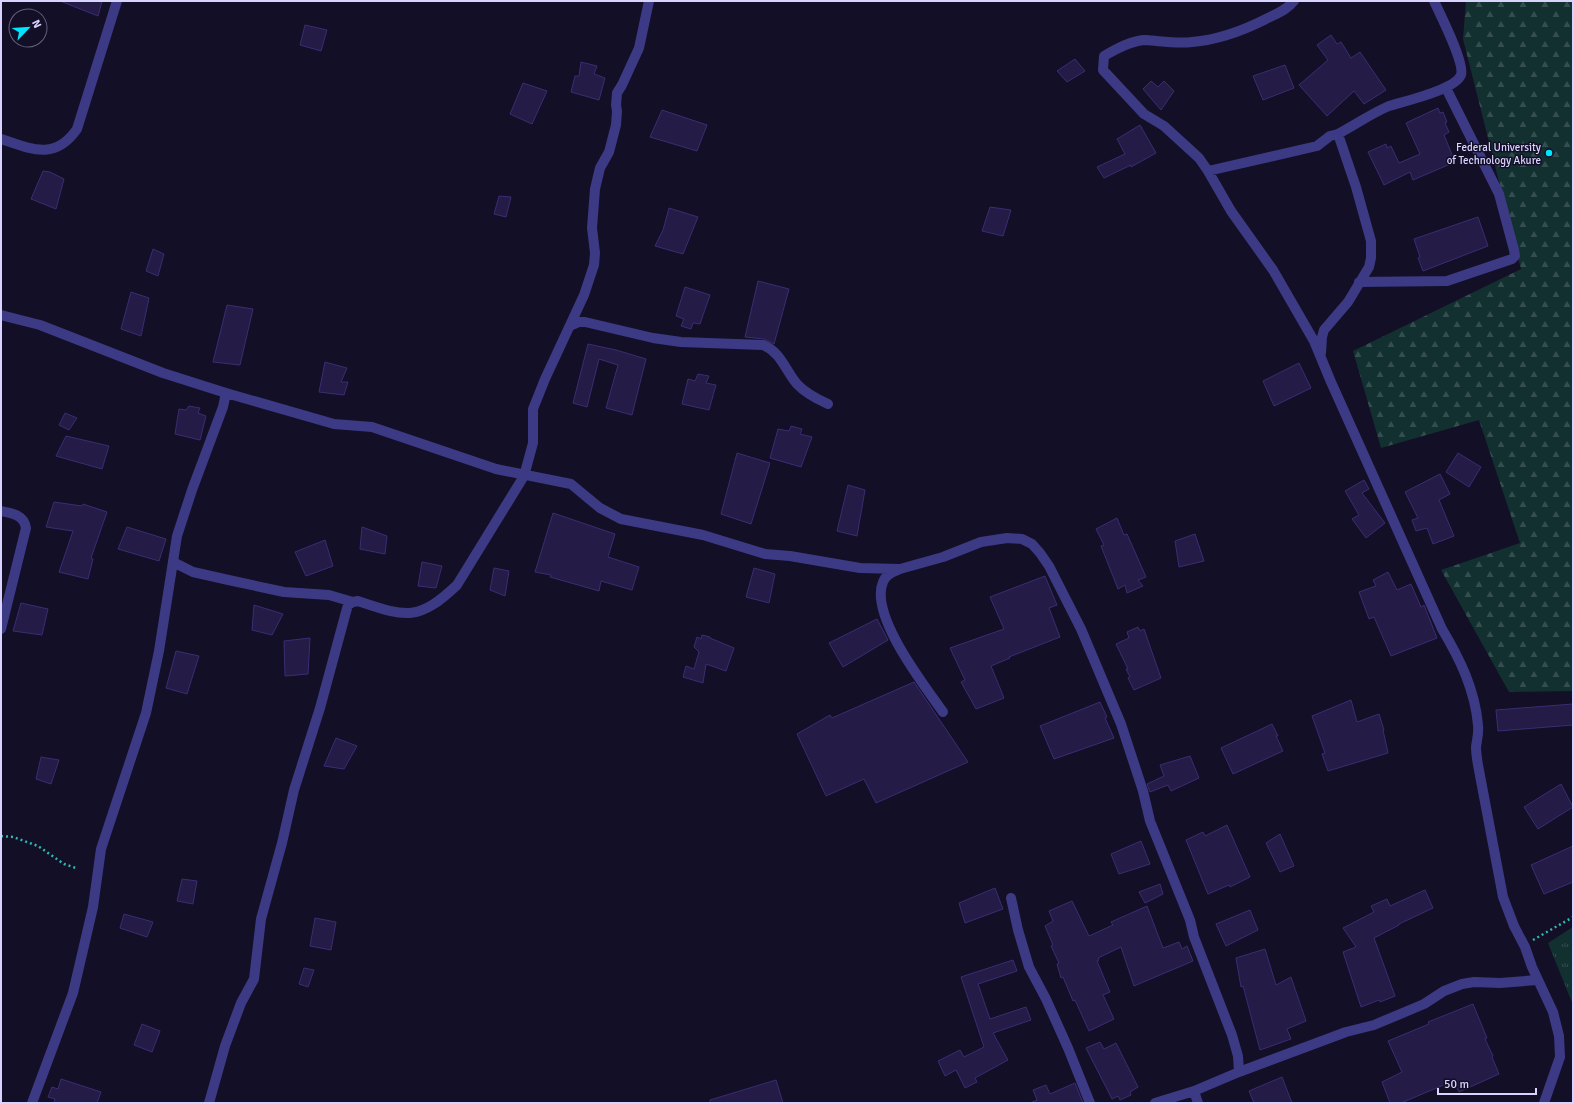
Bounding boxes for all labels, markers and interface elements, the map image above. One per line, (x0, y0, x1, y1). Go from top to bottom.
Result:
north arrow (8, 8, 48, 48)
text: N (29, 18, 44, 30)
place label: Federal University of Technology Akure (1447, 141, 1542, 167)
marker: Federal University of Technology Akure (1544, 148, 1554, 158)
scale bar (1438, 1070, 1536, 1096)
text: 50 m (1444, 1077, 1469, 1092)

